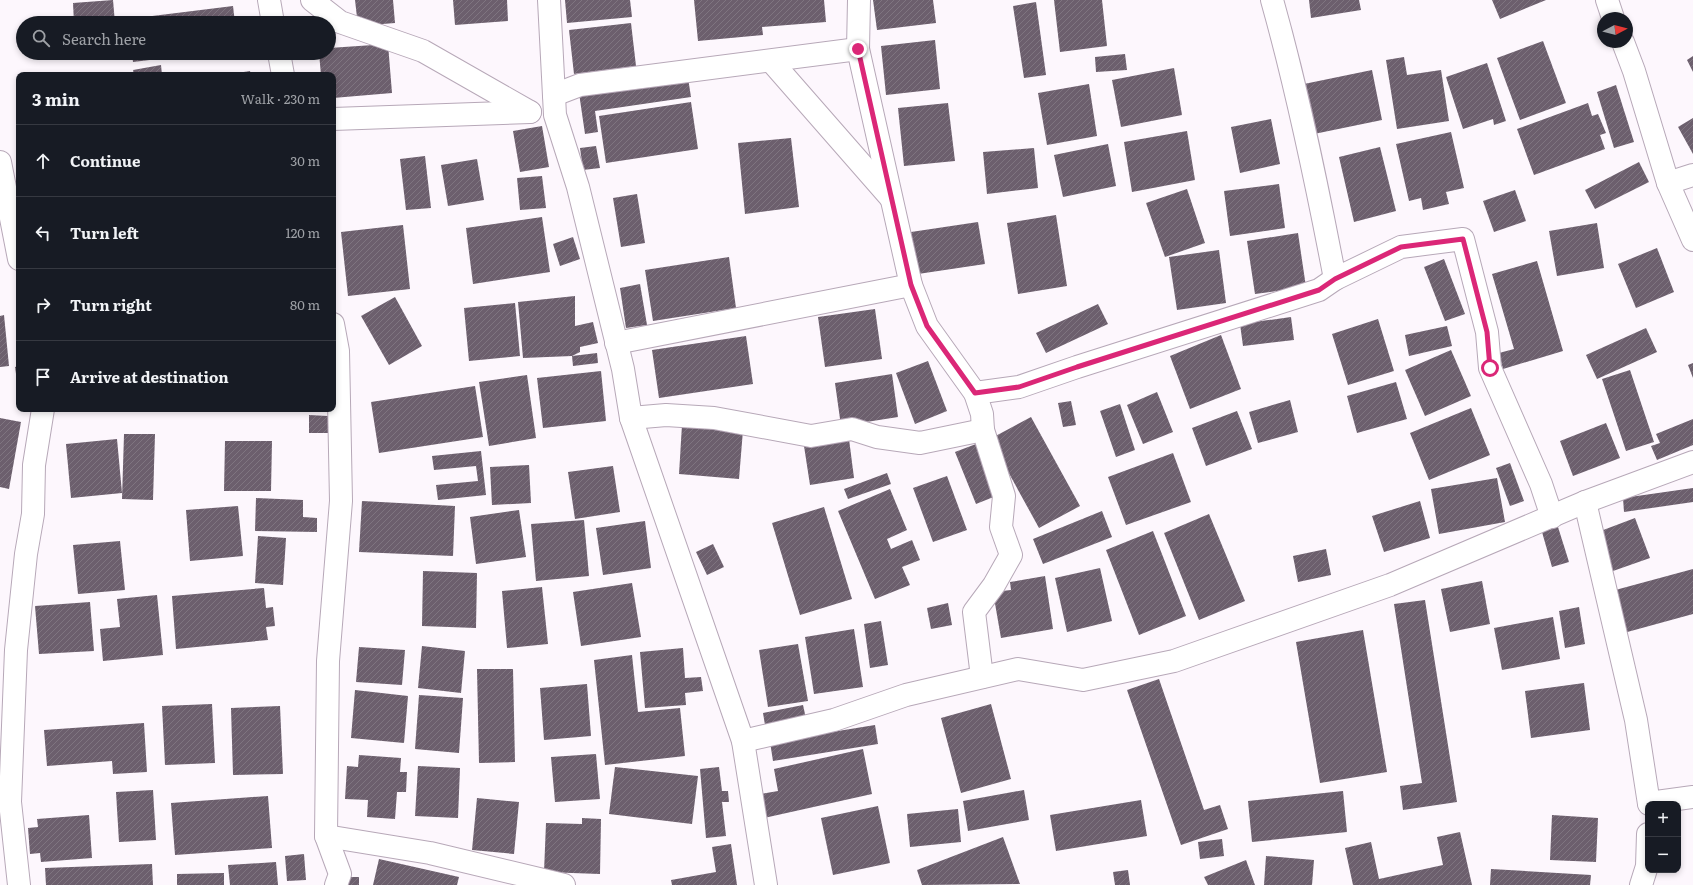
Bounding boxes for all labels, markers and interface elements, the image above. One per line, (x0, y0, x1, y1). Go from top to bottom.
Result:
north arrow (1597, 12, 1633, 48)
search box (16, 16, 336, 60)
icon: search (30, 27, 52, 49)
text: Search here (62, 27, 146, 50)
route end (849, 40, 867, 58)
text: 3 min (32, 86, 80, 111)
text: Walk · 230 m (241, 89, 320, 108)
text: Continue (70, 149, 140, 172)
icon: ahead (32, 150, 54, 172)
text: 30 m (290, 151, 320, 170)
text: Turn left (70, 221, 139, 244)
icon: left (32, 222, 54, 244)
text: 120 m (285, 223, 320, 242)
text: Turn right (70, 293, 152, 316)
icon: right (32, 294, 54, 316)
text: 80 m (290, 295, 320, 314)
route start (1481, 359, 1499, 377)
text: Arrive at destination (70, 365, 229, 388)
icon: arrive (32, 366, 54, 388)
map controls (1645, 801, 1681, 873)
button: + (1645, 801, 1681, 837)
button: − (1645, 837, 1681, 873)

